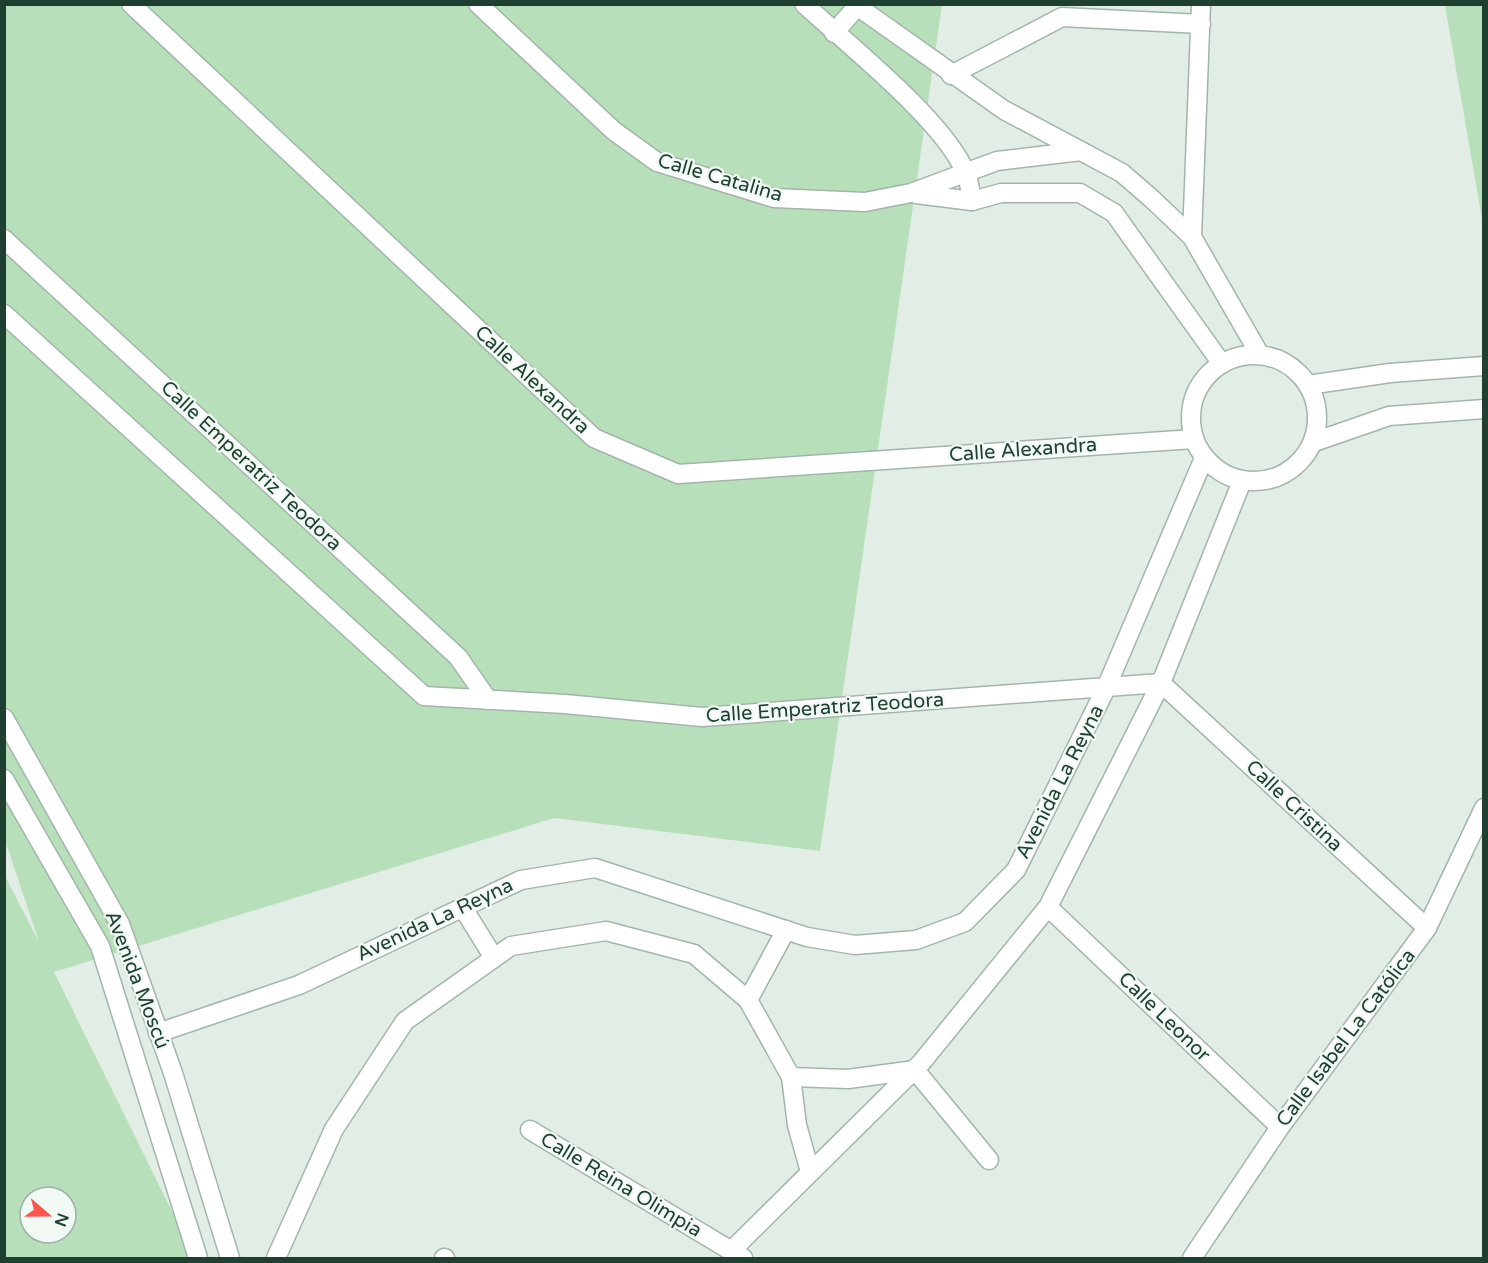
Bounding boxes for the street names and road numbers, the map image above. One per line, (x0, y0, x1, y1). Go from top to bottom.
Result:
street label: Calle Catalina (655, 149, 785, 207)
street label: Calle Alexandra (470, 321, 594, 439)
street label: Calle Emperatriz Teodora (156, 376, 346, 556)
street label: Calle Alexandra (948, 433, 1098, 467)
street label: Calle Emperatriz Teodora (705, 688, 945, 728)
street label: Avenida La Reyna (1011, 701, 1109, 863)
street label: Calle Cristina (1241, 755, 1347, 857)
street label: Avenida La Reyna (353, 873, 517, 967)
street label: Avenida Moscú (100, 908, 174, 1052)
street label: Calle Isabel La Católica (1271, 944, 1421, 1132)
street label: Calle Leonor (1113, 967, 1215, 1067)
street label: Calle Reina Olimpia (536, 1127, 706, 1243)

